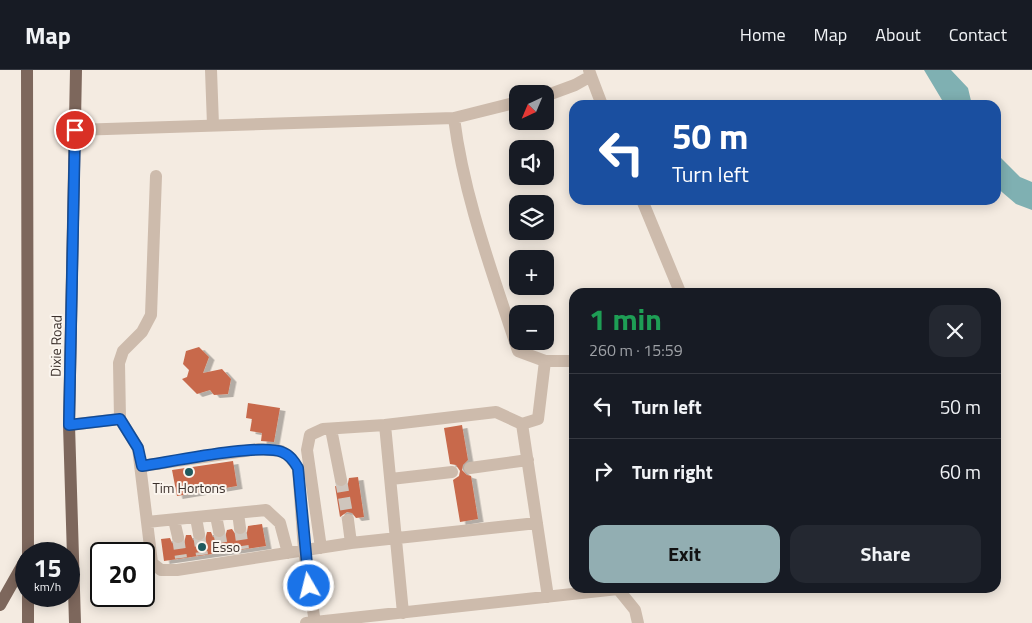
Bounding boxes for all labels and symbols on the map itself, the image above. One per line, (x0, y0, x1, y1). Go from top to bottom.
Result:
north arrow (509, 85, 554, 130)
pin (54, 109, 96, 151)
street label: Dixie Road (44, 315, 67, 377)
marker: Tim Hortons (183, 466, 195, 478)
place label: Tim Hortons (152, 477, 226, 498)
place label: Esso (212, 536, 240, 557)
marker: Esso (196, 541, 208, 553)
speed limit sign: 20 (90, 542, 155, 607)
position arrow (282, 559, 334, 611)

